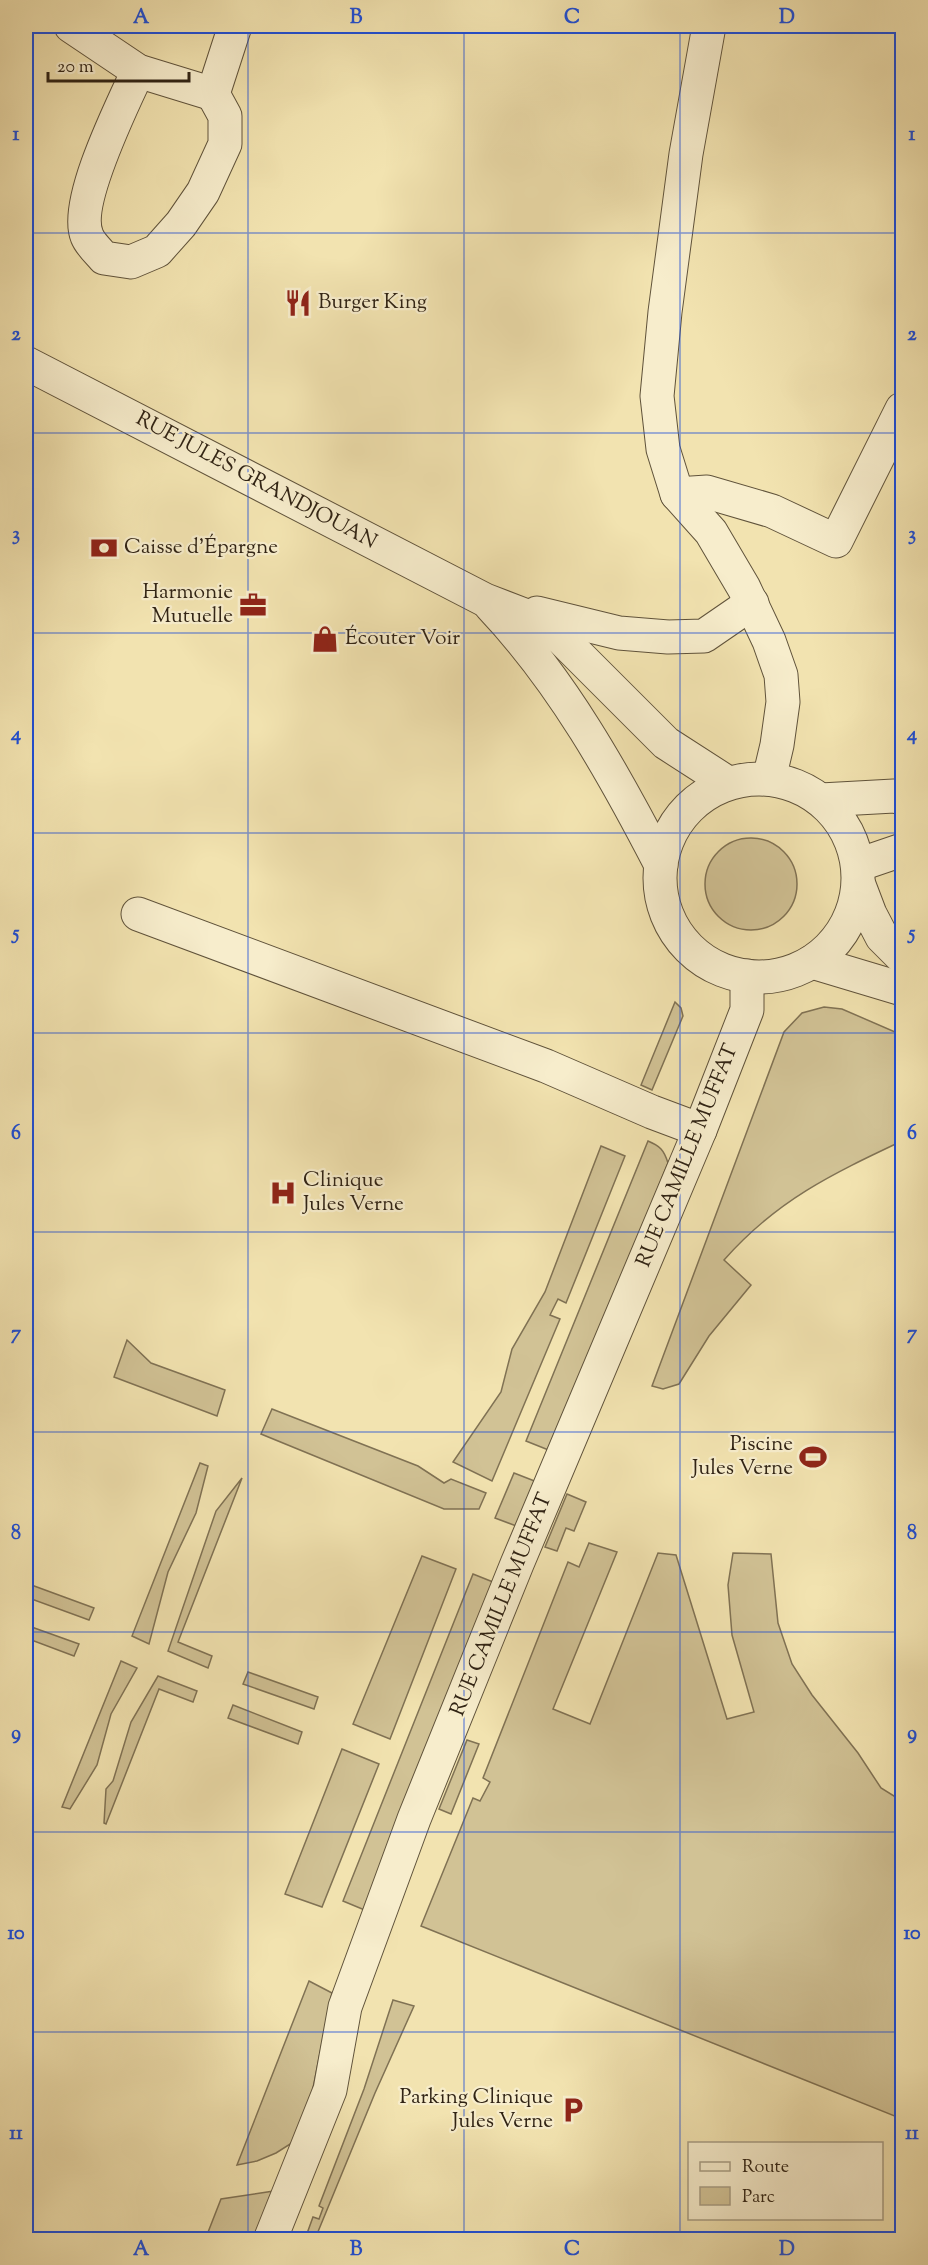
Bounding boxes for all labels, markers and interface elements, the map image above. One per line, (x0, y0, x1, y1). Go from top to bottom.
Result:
text: A (133, 4, 150, 33)
text: B (350, 4, 363, 33)
text: C (564, 4, 580, 33)
text: D (779, 4, 795, 33)
scale bar (48, 45, 189, 83)
text: 20 m (57, 55, 94, 81)
text: 1 (13, 121, 20, 150)
text: 1 (909, 121, 916, 150)
restaurant icon: Burger King (283, 288, 313, 318)
place label: Burger King (318, 288, 427, 318)
text: 2 (11, 321, 21, 350)
text: 2 (907, 321, 917, 350)
street label: RUE JULES GRANDJOUAN (130, 405, 382, 558)
text: 3 (12, 521, 20, 550)
text: 3 (908, 521, 916, 550)
bank icon: Caisse d'Épargne (89, 533, 119, 563)
place label: Caisse d'Épargne (124, 533, 278, 563)
place label: Harmonie Mutuelle (142, 578, 233, 632)
office icon: Harmonie Mutuelle (238, 590, 268, 620)
shop icon: Écouter Voir (310, 624, 340, 654)
place label: Écouter Voir (345, 624, 460, 654)
text: 4 (10, 721, 21, 750)
text: 4 (906, 721, 917, 750)
text: 5 (11, 920, 20, 949)
text: 5 (907, 920, 916, 949)
street label: RUE CAMILLE MUFFAT (629, 1040, 747, 1272)
text: 6 (11, 1120, 21, 1149)
text: 6 (907, 1120, 917, 1149)
place label: Clinique Jules Verne (302, 1166, 404, 1220)
hospital icon: Clinique Jules Verne (268, 1178, 298, 1208)
text: 7 (11, 1320, 22, 1349)
text: 7 (907, 1320, 918, 1349)
place label: Piscine Jules Verne (691, 1430, 793, 1484)
sports icon: Piscine Jules Verne (798, 1442, 828, 1472)
street label: RUE CAMILLE MUFFAT (443, 1489, 561, 1721)
text: 8 (11, 1520, 21, 1549)
text: 8 (907, 1520, 917, 1549)
text: 9 (11, 1720, 21, 1749)
text: 9 (907, 1720, 917, 1749)
text: 10 (7, 1920, 25, 1949)
text: 10 (903, 1920, 921, 1949)
place label: Parking Clinique Jules Verne (400, 2083, 553, 2137)
parking icon: Parking Clinique Jules Verne (558, 2095, 588, 2125)
text: 11 (9, 2120, 23, 2149)
text: 11 (905, 2120, 919, 2149)
legend (688, 2142, 883, 2220)
text: Route (742, 2155, 789, 2181)
text: Parc (742, 2185, 775, 2211)
text: A (133, 2236, 150, 2265)
text: B (350, 2236, 363, 2265)
text: C (564, 2236, 580, 2265)
text: D (779, 2236, 795, 2265)

